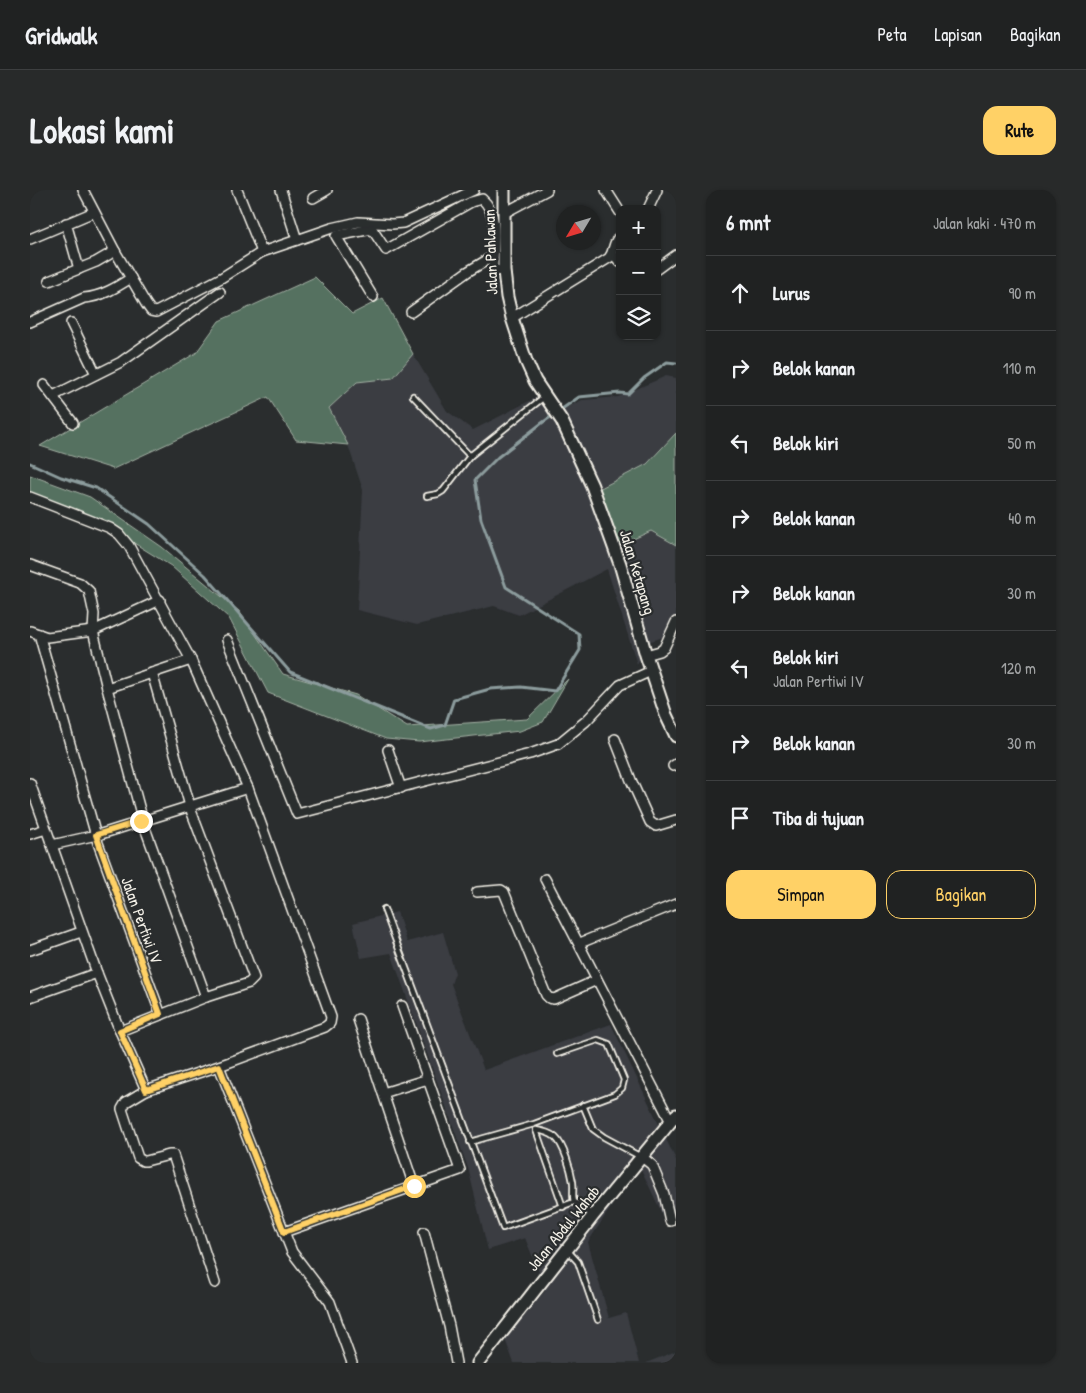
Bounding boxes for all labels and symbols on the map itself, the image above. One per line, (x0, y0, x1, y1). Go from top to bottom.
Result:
north arrow (556, 205, 601, 250)
street label: Jalan Pahlawan (478, 209, 502, 295)
street label: Jalan Ketapang (615, 527, 661, 617)
route end (130, 810, 153, 833)
street label: Jalan Pertiwi IV (116, 874, 168, 966)
route start (403, 1175, 426, 1198)
street label: Jalan Abdul Wahab (522, 1181, 604, 1275)

